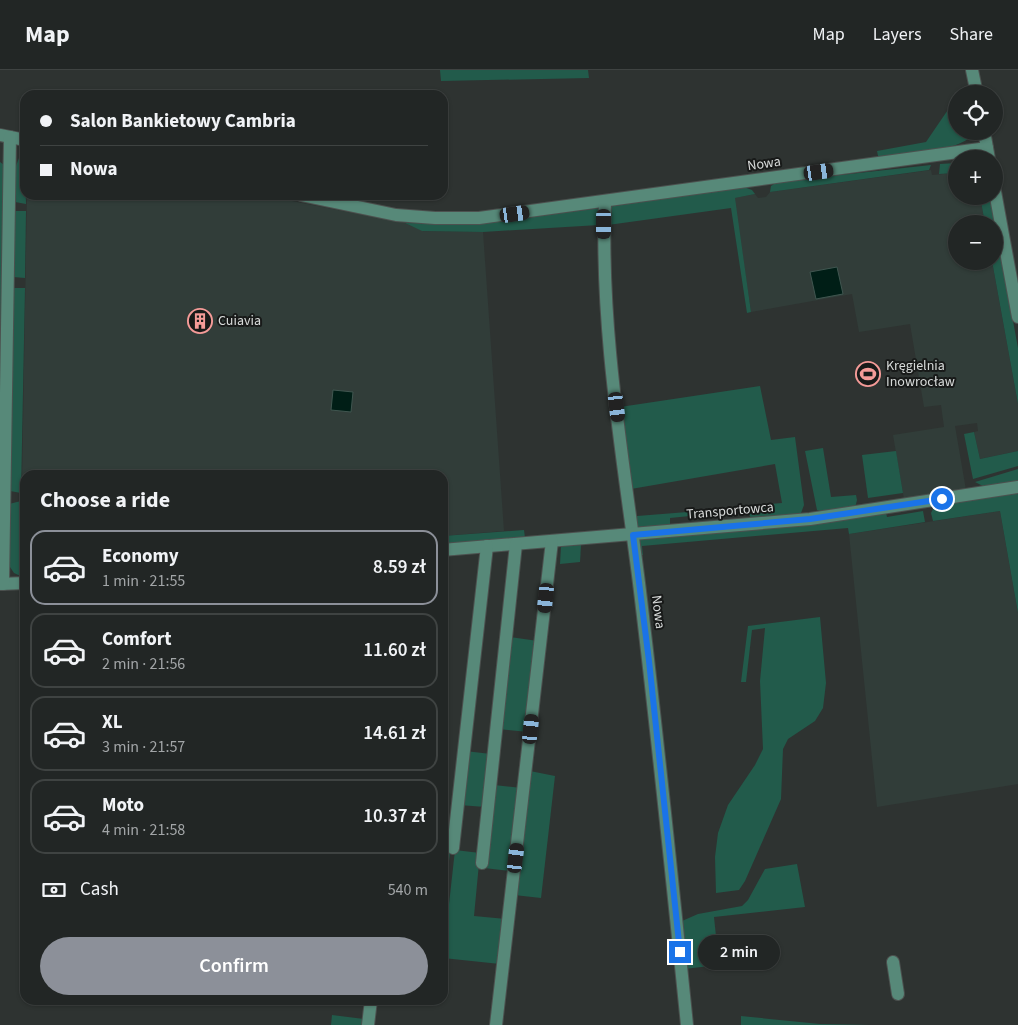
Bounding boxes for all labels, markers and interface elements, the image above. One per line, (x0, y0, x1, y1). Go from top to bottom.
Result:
text: Map (25, 17, 70, 52)
text: Map (813, 22, 845, 47)
text: Layers (873, 22, 922, 47)
text: Share (950, 22, 993, 47)
map controls (948, 85, 1003, 270)
button: locate (948, 85, 1003, 140)
text: Salon Bankietowy Cambria (70, 108, 296, 135)
button: + (948, 150, 1003, 205)
street label: Nowa (746, 152, 782, 176)
text: Nowa (70, 156, 118, 183)
car (803, 162, 834, 182)
car (499, 204, 530, 224)
car (596, 209, 611, 239)
button: − (948, 215, 1003, 270)
building icon: Cuiavia (187, 308, 213, 334)
place label: Cuiavia (218, 311, 261, 331)
place label: Kręgielnia Inowrocław (886, 356, 955, 392)
sports icon: Kręgielnia Inowrocław (855, 361, 881, 387)
car (607, 391, 626, 423)
text: Choose a ride (40, 484, 170, 516)
route start (931, 488, 953, 510)
street label: Transportowca (686, 497, 774, 525)
text: Economy (102, 543, 179, 570)
icon: car (42, 545, 87, 590)
text: 8.59 zł (373, 554, 426, 581)
text: 1 min · 21:55 (102, 570, 185, 592)
car (536, 582, 555, 614)
street label: Nowa (646, 594, 670, 630)
text: Comfort (102, 626, 172, 653)
icon: car (42, 628, 87, 673)
text: 11.60 zł (363, 637, 426, 664)
text: 2 min · 21:56 (102, 653, 185, 675)
text: XL (102, 709, 123, 736)
icon: car (42, 711, 87, 756)
car (521, 713, 540, 745)
text: 14.61 zł (363, 720, 426, 747)
text: 3 min · 21:57 (102, 736, 185, 758)
text: Moto (102, 792, 144, 819)
icon: car (42, 794, 87, 839)
text: 10.37 zł (363, 803, 426, 830)
text: 4 min · 21:58 (102, 819, 185, 841)
car (506, 842, 525, 874)
icon: cash (40, 876, 68, 904)
text: Cash (80, 876, 119, 903)
text: 540 m (388, 879, 428, 901)
callout: 2 min (698, 934, 780, 970)
button: Confirm (40, 937, 428, 995)
route end (669, 941, 691, 963)
text: 2 min (720, 941, 758, 963)

